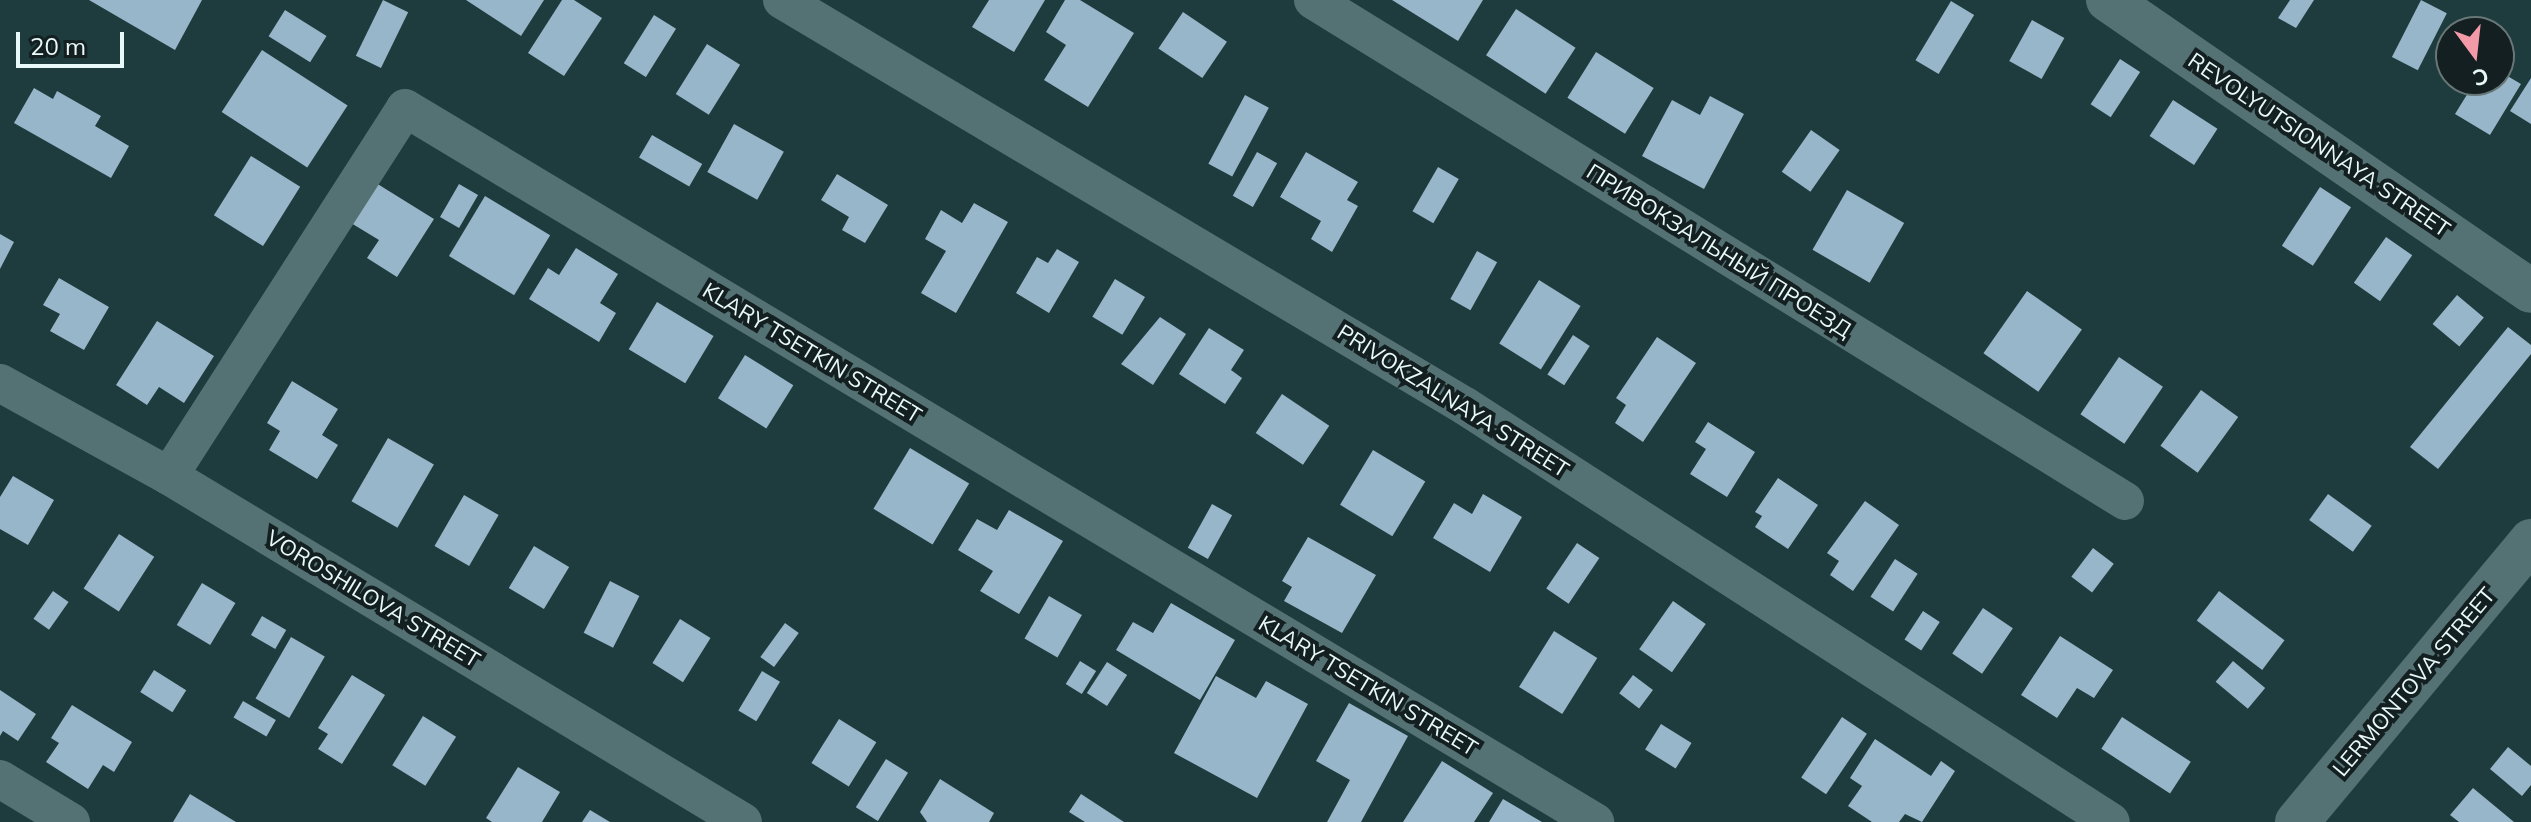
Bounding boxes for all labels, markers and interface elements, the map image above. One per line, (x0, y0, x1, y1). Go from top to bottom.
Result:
scale bar (20, 16, 128, 66)
north arrow (2435, 16, 2515, 96)
text: 20 m (30, 31, 86, 61)
street label: REVOLYUTSIONNAYA STREET (2183, 47, 2455, 243)
text: С (2470, 62, 2492, 93)
street label: ПРИВОКЗАЛЬНЫЙ ПРОЕЗД (1582, 158, 1856, 344)
street label: KLARY TSETKIN STREET (698, 277, 926, 429)
street label: PRIVOKZALNAYA STREET (1332, 319, 1574, 483)
street label: VOROSHILOVA STREET (261, 525, 485, 673)
street label: LERMONTOVA STREET (2327, 582, 2501, 782)
street label: KLARY TSETKIN STREET (1254, 610, 1482, 762)

